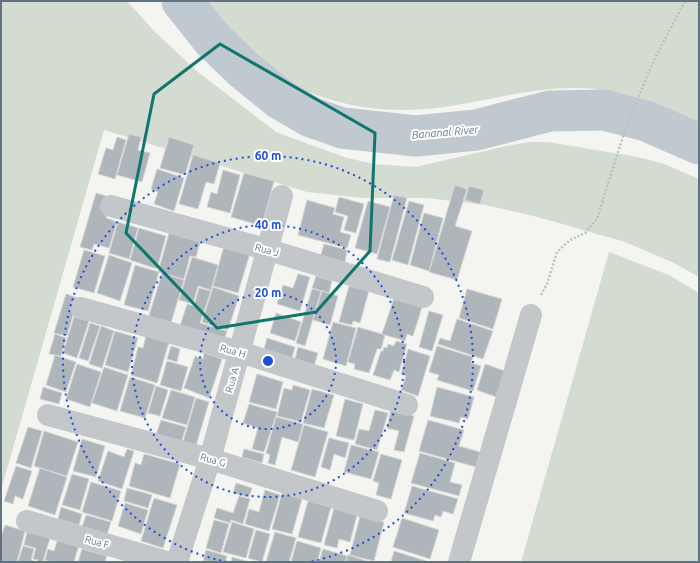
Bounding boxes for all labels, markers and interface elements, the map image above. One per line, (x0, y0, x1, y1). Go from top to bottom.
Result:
water label: Bananal River (411, 123, 480, 141)
text: 60 m (255, 149, 281, 162)
text: 40 m (255, 218, 281, 231)
street label: Rua J (254, 241, 280, 259)
text: 20 m (255, 286, 281, 299)
street label: Rua H (219, 342, 247, 360)
centre of rings (261, 354, 275, 368)
street label: Rua A (223, 366, 241, 394)
street label: Rua G (199, 451, 227, 469)
street label: Rua F (84, 533, 110, 551)

